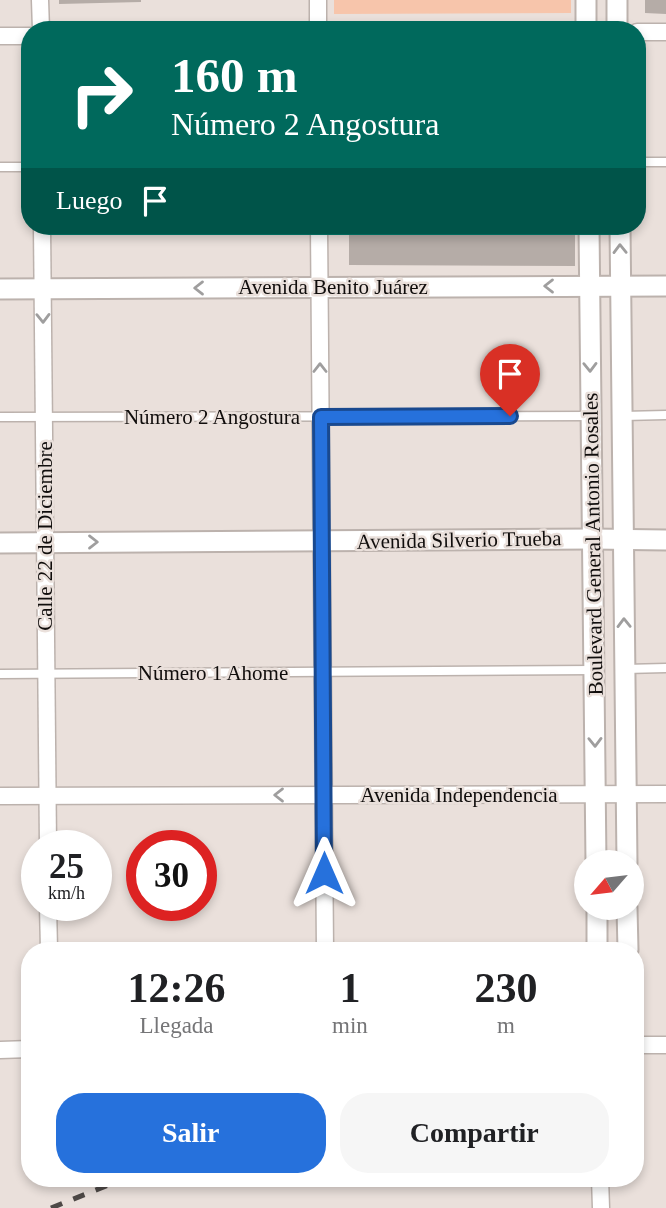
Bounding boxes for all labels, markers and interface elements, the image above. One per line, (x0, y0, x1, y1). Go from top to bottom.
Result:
text: 160 m (171, 48, 298, 103)
icon: right (56, 49, 147, 140)
text: Número 2 Angostura (171, 106, 439, 142)
icon: arrive (136, 182, 174, 220)
text: Luego (56, 186, 122, 215)
one-way arrow (612, 243, 628, 253)
street label: Avenida Benito Juárez (238, 275, 428, 299)
one-way arrow (543, 278, 554, 294)
one-way arrow (193, 280, 204, 296)
one-way arrow (35, 314, 51, 324)
pin (480, 344, 540, 416)
icon: arrive (491, 355, 529, 393)
one-way arrow (312, 362, 328, 372)
one-way arrow (583, 362, 598, 373)
street label: Boulevard General Antonio Rosales (578, 392, 608, 696)
street label: Número 2 Angostura (124, 405, 301, 429)
street label: Calle 22 de Diciembre (33, 441, 57, 631)
street label: Avenida Silverio Trueba (356, 526, 562, 554)
one-way arrow (88, 534, 98, 550)
one-way arrow (617, 617, 632, 628)
street label: Número 1 Ahome (138, 661, 288, 685)
one-way arrow (587, 737, 603, 748)
street label: Avenida Independencia (360, 783, 558, 807)
one-way arrow (274, 787, 284, 803)
speed limit sign: 30 (126, 830, 217, 921)
position arrow (287, 836, 361, 910)
text: 25 (49, 847, 84, 886)
north arrow (574, 850, 644, 920)
map controls (574, 850, 644, 920)
text: km/h (48, 883, 85, 903)
text: 12:26 (128, 965, 226, 1011)
text: 1 (339, 965, 360, 1011)
text: 230 (474, 965, 537, 1011)
text: Llegada (140, 1013, 214, 1038)
text: min (332, 1013, 368, 1038)
text: m (497, 1013, 515, 1038)
button: Salir (56, 1093, 326, 1173)
button: Compartir (340, 1093, 609, 1173)

